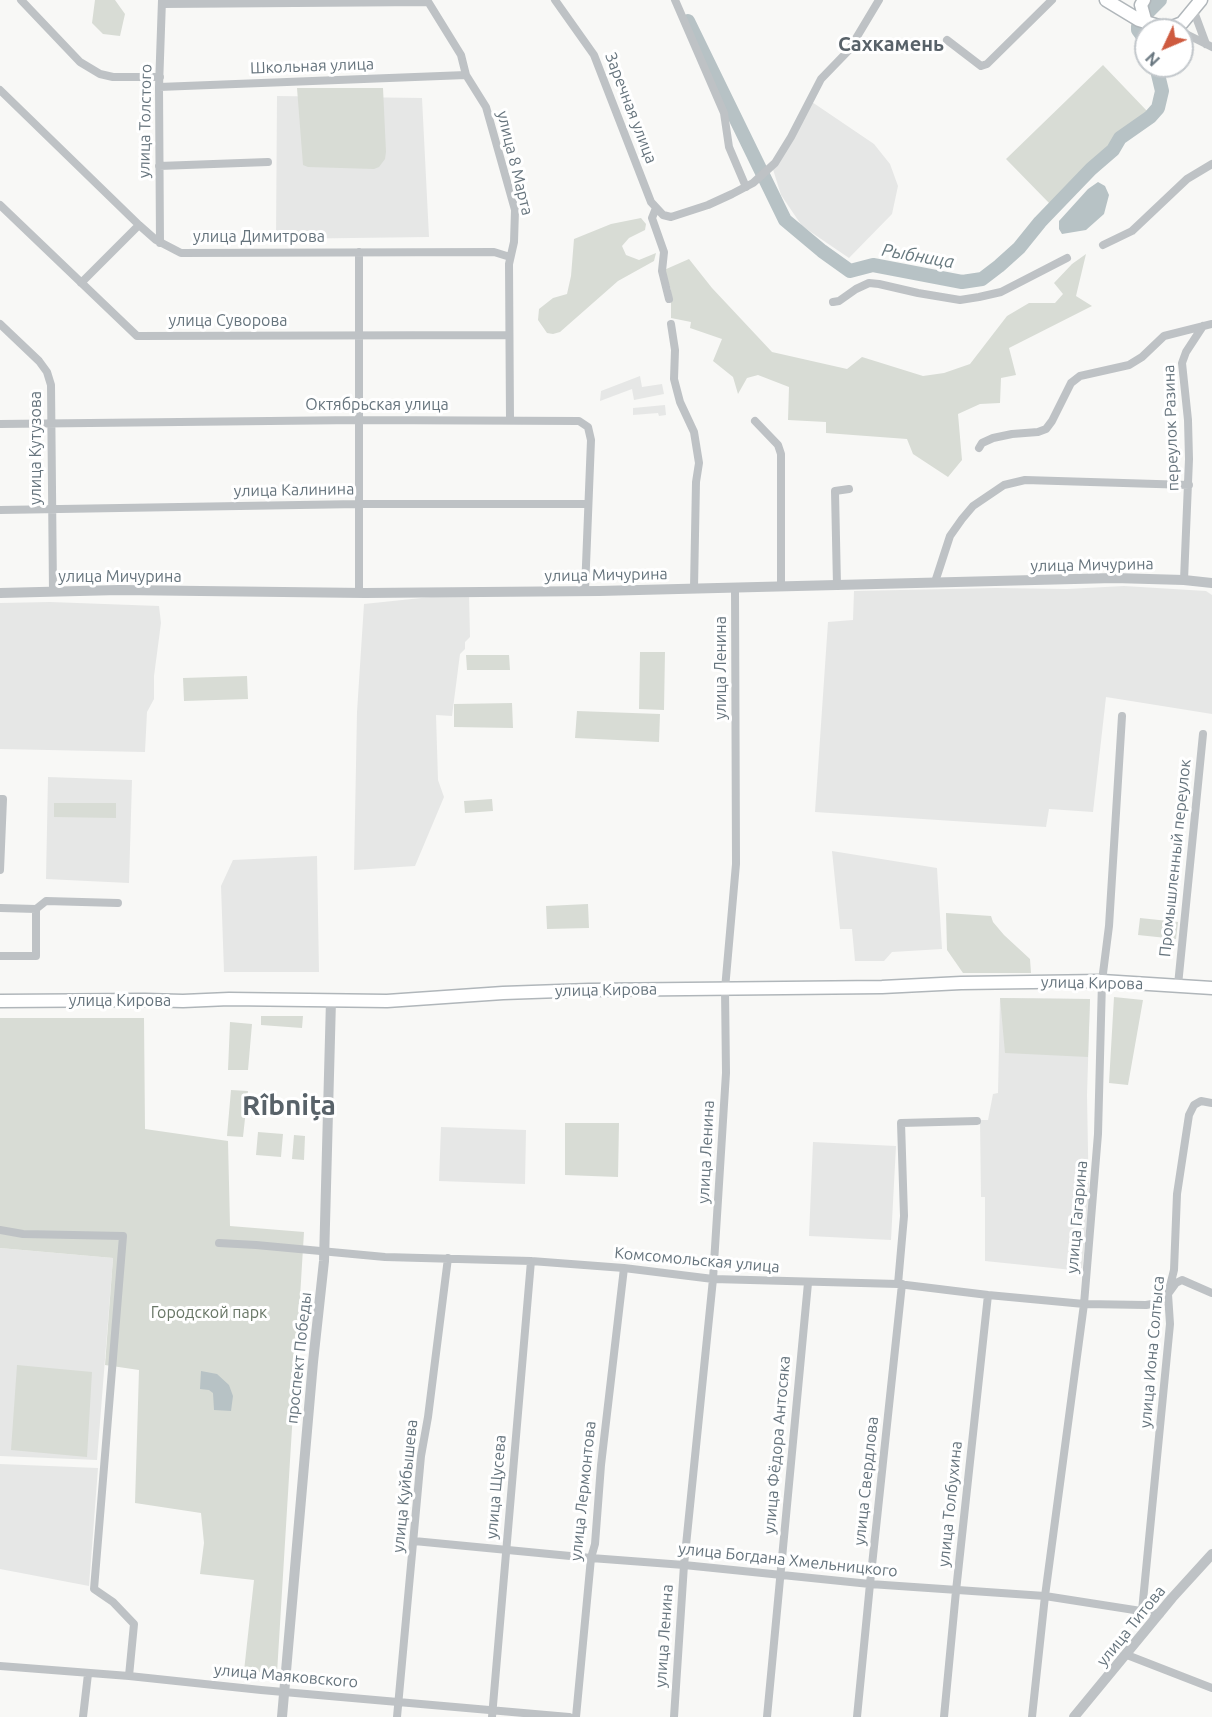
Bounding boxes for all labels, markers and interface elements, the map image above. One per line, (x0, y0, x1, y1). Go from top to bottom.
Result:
north arrow (1134, 18, 1194, 78)
district label: Сахкамень (838, 32, 944, 56)
text: N (1142, 49, 1163, 70)
street label: Заречная улица (601, 50, 661, 166)
street label: Школьная улица (250, 54, 374, 78)
street label: улица Толстого (134, 64, 156, 178)
street label: улица 8 Марта (493, 109, 537, 217)
street label: улица Димитрова (193, 227, 325, 247)
water label: Рыбница (880, 239, 956, 273)
street label: улица Суворова (169, 311, 287, 331)
street label: переулок Разина (1159, 364, 1183, 492)
street label: улица Кутузова (26, 391, 46, 505)
street label: Октябрьская улица (305, 395, 449, 415)
street label: улица Калинина (234, 479, 354, 501)
street label: улица Мичурина (1030, 554, 1154, 576)
street label: улица Мичурина (544, 564, 668, 586)
street label: улица Мичурина (58, 567, 182, 587)
street label: улица Ленина (711, 616, 731, 720)
street label: Промышленный переулок (1155, 758, 1195, 958)
street label: улица Кирова (1041, 973, 1143, 993)
street label: улица Кирова (555, 980, 657, 1000)
street label: улица Кирова (69, 991, 171, 1011)
district label: Rîbnița (242, 1089, 336, 1123)
street label: улица Ленина (694, 1100, 718, 1204)
street label: улица Гагарина (1062, 1160, 1092, 1274)
street label: Комсомольская улица (614, 1243, 780, 1277)
street label: улица Иона Солтыса (1136, 1275, 1168, 1429)
street label: проспект Победы (283, 1291, 315, 1425)
park label: Городской парк (151, 1303, 267, 1323)
street label: улица Фёдора Антосяка (760, 1355, 794, 1535)
street label: улица Свердлова (850, 1415, 882, 1547)
street label: улица Куйбышева (388, 1418, 422, 1554)
street label: улица Лермонтова (566, 1420, 600, 1562)
street label: улица Щусева (482, 1434, 510, 1540)
street label: улица Толбухина (934, 1440, 966, 1568)
street label: улица Богдана Хмельницкого (677, 1539, 899, 1581)
street label: улица Титова (1093, 1582, 1169, 1670)
street label: улица Ленина (651, 1584, 677, 1688)
street label: улица Маяковского (213, 1660, 359, 1692)

